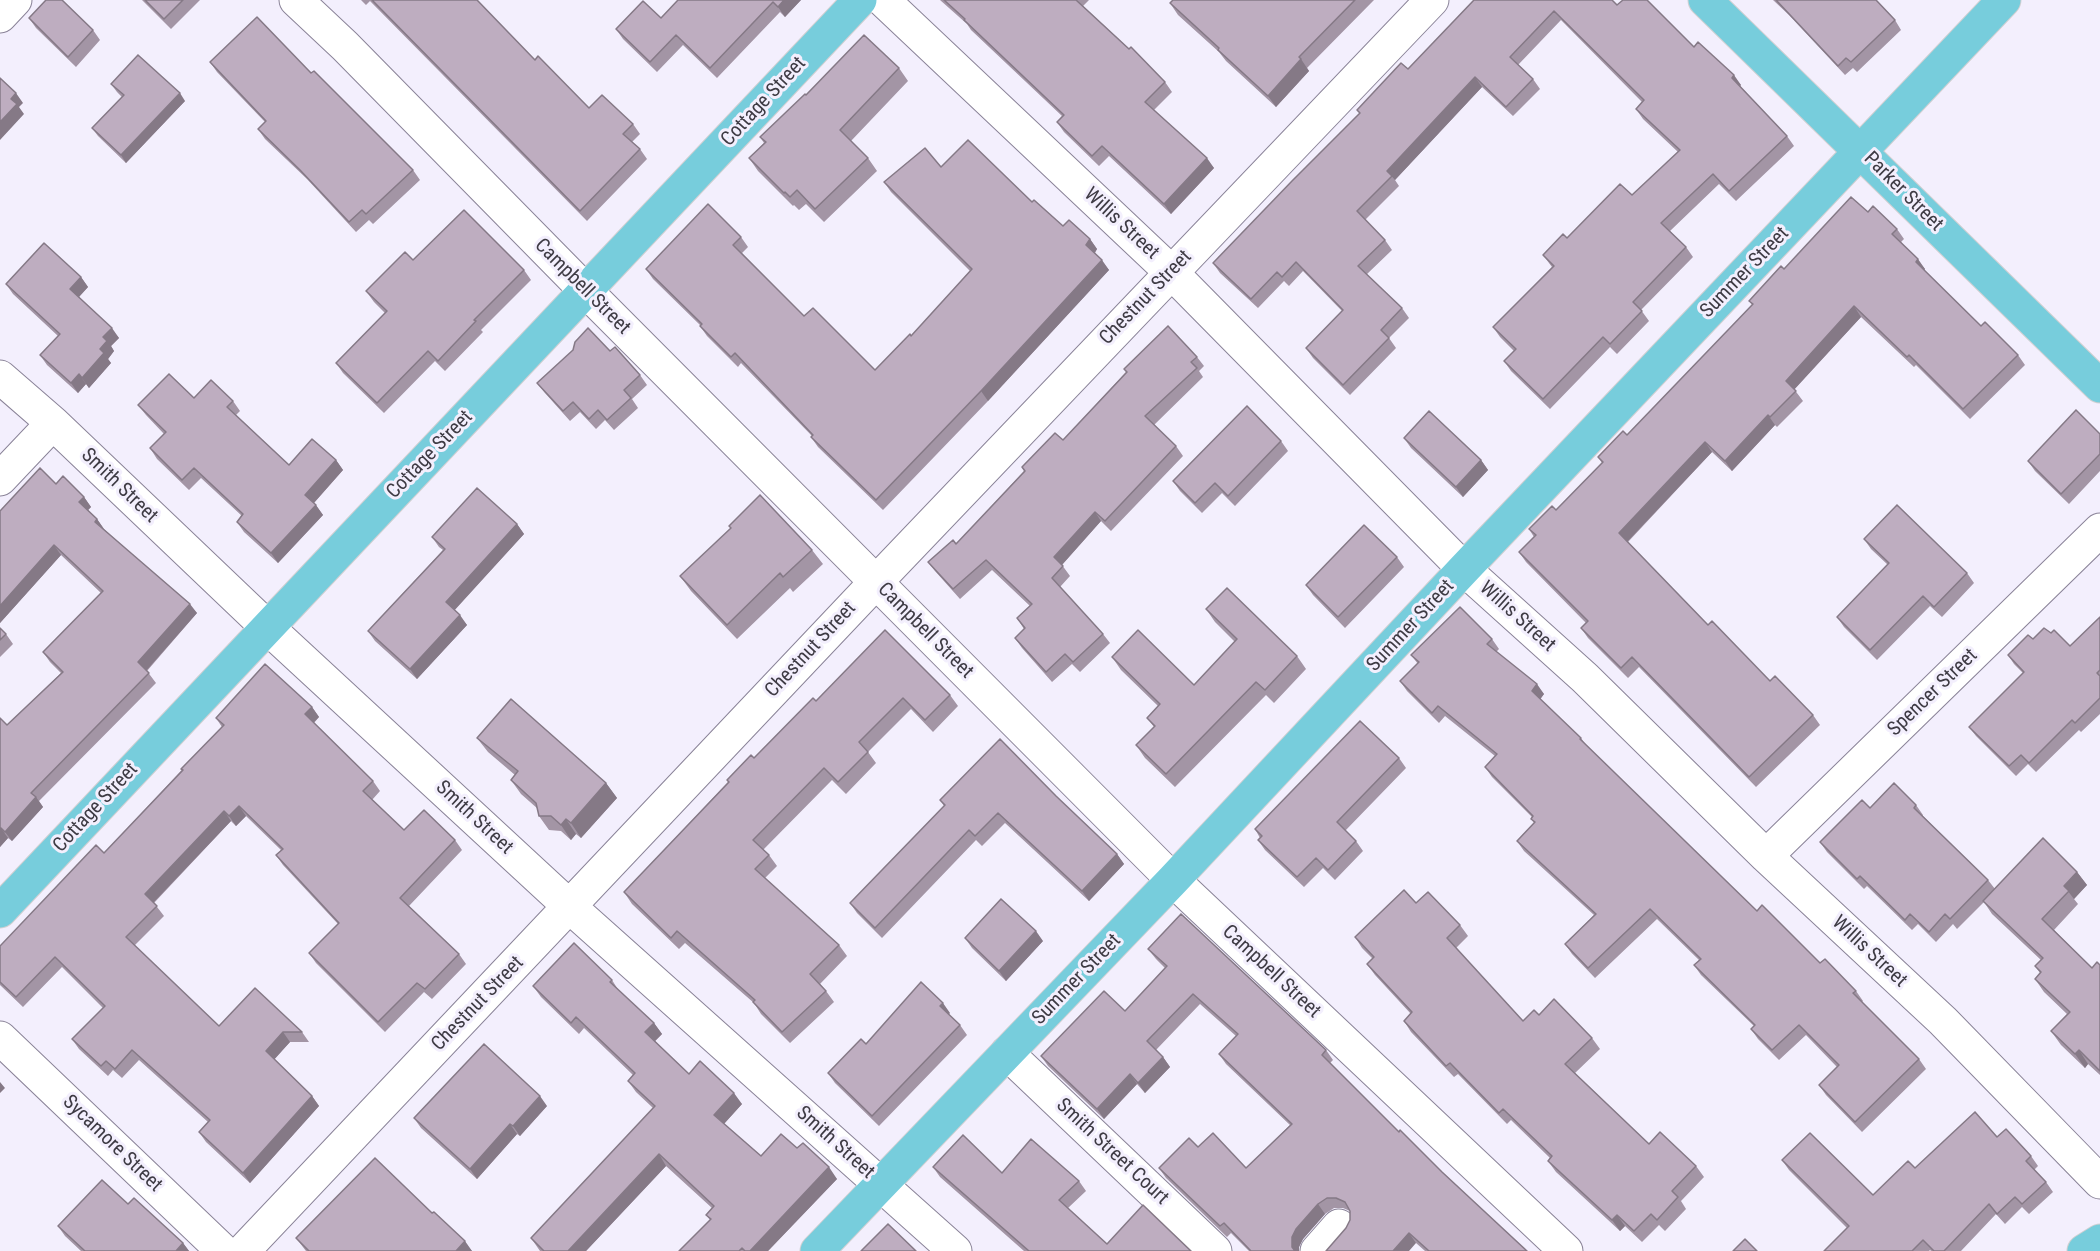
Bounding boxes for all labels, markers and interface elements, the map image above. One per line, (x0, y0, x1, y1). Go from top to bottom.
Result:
street label: Cottage Street (717, 52, 811, 152)
street label: Parker Street (1858, 147, 1948, 237)
street label: Willis Street (1078, 183, 1164, 265)
street label: Summer Street (1696, 223, 1794, 323)
street label: Campbell Street (529, 234, 635, 340)
street label: Chestnut Street (1095, 246, 1197, 350)
street label: Cottage Street (382, 406, 478, 504)
street label: Smith Street (76, 444, 162, 528)
street label: Summer Street (1362, 575, 1460, 677)
street label: Willis Street (1474, 577, 1560, 657)
street label: Campbell Street (872, 578, 978, 684)
street label: Chestnut Street (761, 597, 861, 703)
street label: Spencer Street (1883, 644, 1983, 742)
street label: Cottage Street (49, 758, 143, 858)
street label: Smith Street (430, 776, 518, 860)
street label: Willis Street (1826, 911, 1912, 993)
street label: Campbell Street (1217, 920, 1325, 1024)
street label: Summer Street (1028, 930, 1126, 1030)
street label: Chestnut Street (427, 952, 529, 1056)
street label: Sycamore Street (57, 1090, 167, 1198)
street label: Smith Street Court (1051, 1094, 1173, 1210)
street label: Smith Street (791, 1102, 879, 1184)

